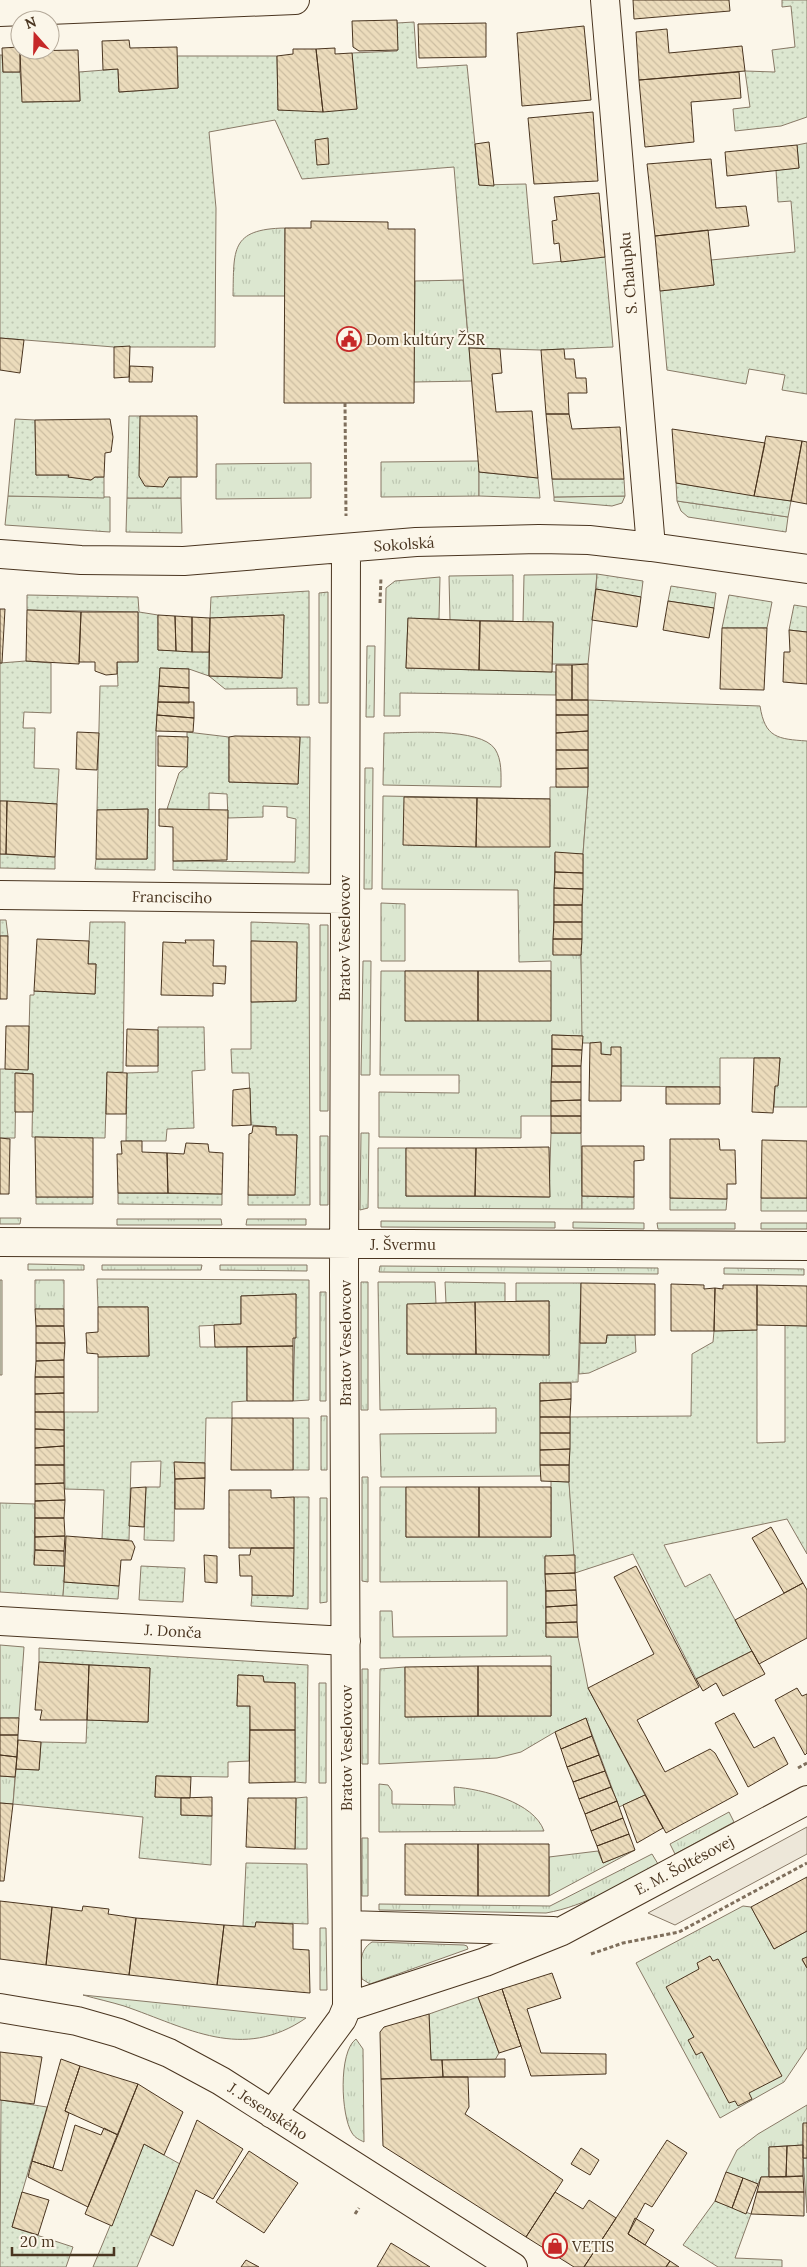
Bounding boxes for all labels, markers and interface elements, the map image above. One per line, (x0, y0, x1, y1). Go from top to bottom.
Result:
north arrow (10, 10, 60, 60)
text: N (22, 12, 39, 33)
street label: S. Chalupku (615, 231, 641, 315)
public building icon: Dom kultúry ŽSR (336, 326, 362, 352)
place label: Dom kultúry ŽSR (366, 330, 485, 349)
street label: Sokolská (373, 532, 435, 556)
street label: Bratov Veselovcov (335, 875, 354, 1001)
street label: Francisciho (132, 887, 213, 907)
street label: J. Švermu (369, 1235, 436, 1254)
street label: Bratov Veselovcov (336, 1280, 355, 1406)
street label: J. Donča (143, 1620, 203, 1642)
street label: Bratov Veselovcov (337, 1685, 356, 1811)
street label: E. M. Šoltésovej (631, 1831, 737, 1899)
street label: J. Jesenského (224, 2078, 312, 2144)
scale bar (12, 2224, 115, 2256)
text: 20 m (20, 2232, 55, 2251)
shop icon: VETIS (542, 2233, 568, 2259)
place label: VETIS (571, 2237, 614, 2256)

